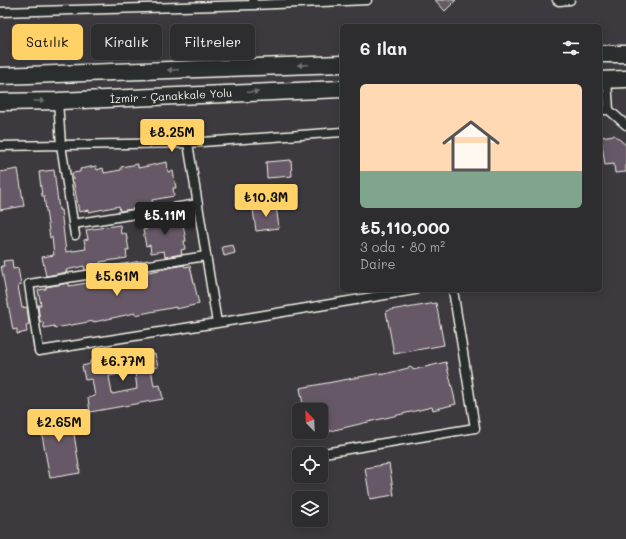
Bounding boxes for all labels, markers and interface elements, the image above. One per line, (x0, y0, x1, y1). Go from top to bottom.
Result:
chip: Satılık (12, 24, 83, 60)
chip: Kiralık (91, 24, 162, 60)
chip: Filtreler (170, 24, 255, 60)
text: 6 ilan (360, 37, 407, 59)
icon: filters (560, 37, 582, 59)
one-way arrow (296, 62, 309, 68)
one-way arrow (166, 67, 179, 73)
street label: İzmir - Çanakkale Yolu (110, 85, 232, 106)
one-way arrow (247, 89, 259, 96)
one-way arrow (33, 98, 45, 105)
icon: home (435, 110, 507, 182)
pin: ₺8.25M (139, 119, 205, 153)
text: ₺8.25M (149, 123, 195, 140)
pin: ₺10.3M (233, 184, 299, 218)
text: ₺10.3M (244, 188, 288, 205)
pin: ₺5.11M (132, 202, 198, 236)
text: ₺5.11M (144, 206, 186, 223)
text: ₺5,110,000 (360, 216, 450, 238)
text: 3 oda · 80 m² (360, 238, 445, 255)
text: Daire (360, 255, 396, 272)
pin: ₺5.61M (84, 263, 150, 297)
text: ₺5.61M (95, 267, 139, 284)
pin: ₺6.77M (90, 348, 156, 382)
text: ₺6.77M (101, 352, 146, 369)
north arrow (292, 403, 328, 439)
map controls (292, 403, 328, 527)
pin: ₺2.65M (26, 409, 92, 443)
text: ₺2.65M (36, 413, 82, 430)
button: locate (292, 447, 328, 483)
button: layers (292, 491, 328, 527)

